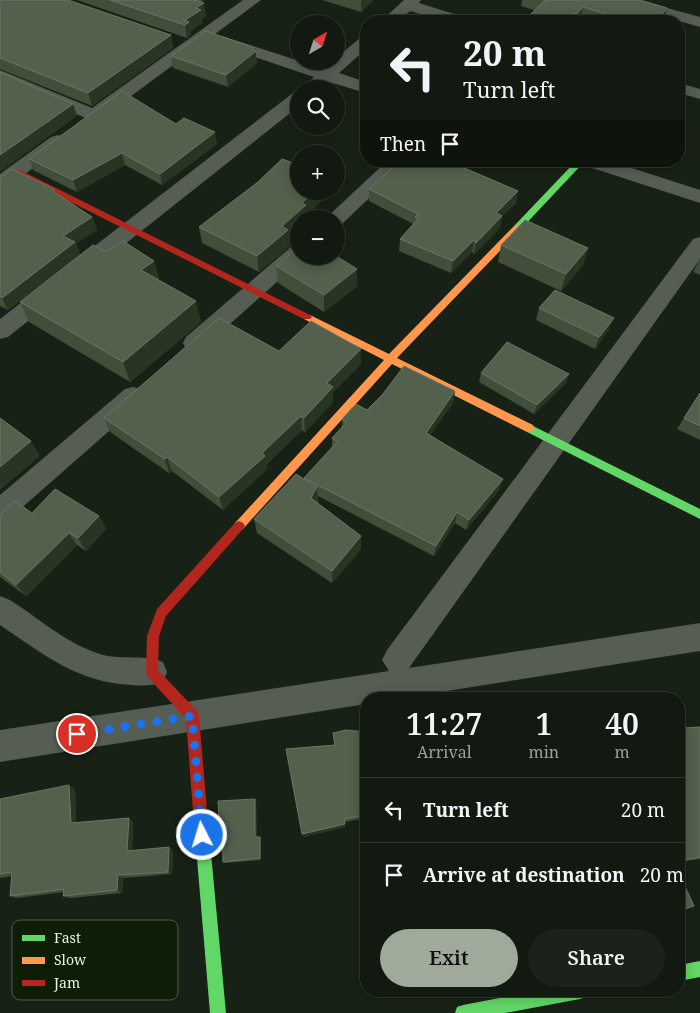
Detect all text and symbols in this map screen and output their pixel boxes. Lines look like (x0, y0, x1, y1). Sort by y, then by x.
north arrow (290, 15, 345, 70)
map controls (290, 15, 345, 265)
text: 20 m (463, 29, 546, 76)
icon: left (380, 35, 445, 100)
text: Turn left (463, 74, 555, 104)
button: search (290, 80, 345, 135)
icon: arrive (436, 130, 464, 158)
text: Then (380, 131, 426, 157)
button: + (290, 145, 345, 200)
button: − (290, 210, 345, 265)
text: 11:27 (406, 703, 483, 744)
text: 1 (535, 703, 552, 744)
text: 40 (605, 703, 639, 744)
pin (56, 713, 98, 755)
icon: arrive (63, 720, 91, 748)
text: Arrival (417, 741, 472, 763)
text: min (529, 741, 559, 763)
text: m (614, 741, 630, 763)
icon: left (380, 796, 408, 824)
text: Turn left (423, 797, 509, 823)
text: 20 m (621, 797, 665, 823)
position arrow (175, 808, 227, 860)
icon: arrive (380, 861, 408, 889)
text: Arrive at destination (423, 862, 625, 888)
text: 20 m (640, 862, 684, 888)
legend (12, 920, 178, 1000)
text: Fast (54, 928, 81, 947)
button: Exit (380, 929, 518, 987)
button: Share (528, 929, 665, 987)
text: Slow (54, 950, 87, 969)
text: Jam (53, 973, 80, 992)

